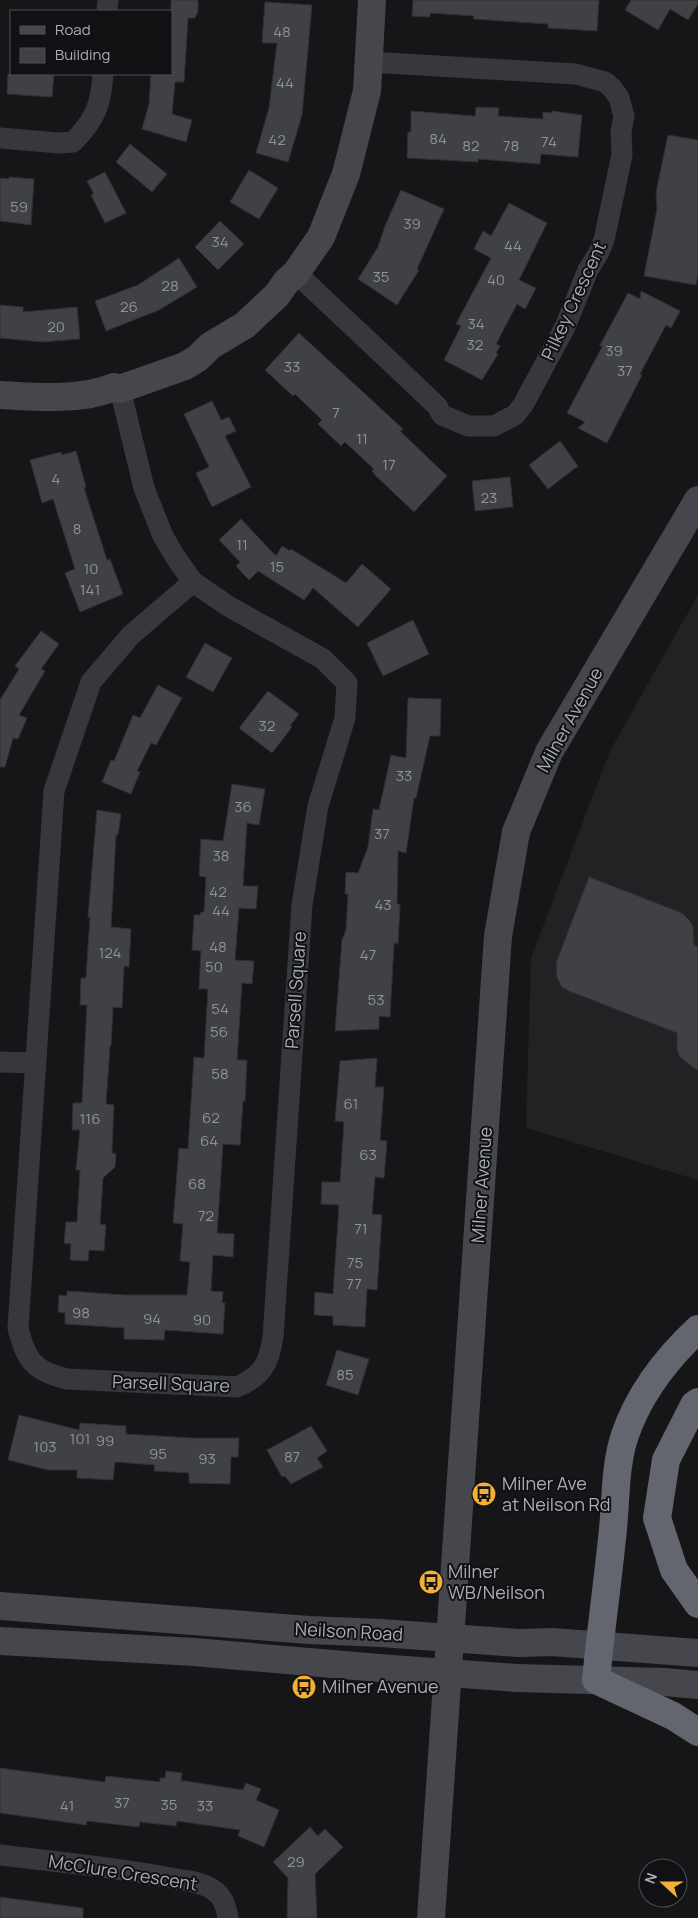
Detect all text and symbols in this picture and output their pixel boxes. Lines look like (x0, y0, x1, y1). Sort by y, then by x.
legend (10, 10, 172, 75)
text: Road (55, 19, 91, 40)
house number: 48 (273, 21, 291, 42)
text: Building (55, 44, 110, 65)
house number: 44 (276, 72, 294, 93)
house number: 84 (429, 128, 447, 149)
house number: 42 (268, 129, 286, 150)
house number: 74 (541, 131, 557, 152)
house number: 82 (462, 135, 480, 156)
house number: 78 (503, 135, 519, 156)
house number: 59 (10, 196, 28, 217)
house number: 39 (403, 213, 421, 234)
house number: 34 (211, 231, 229, 252)
house number: 44 (504, 235, 522, 256)
street label: Pilkey Crescent (535, 237, 611, 364)
house number: 35 (373, 266, 389, 287)
house number: 40 (487, 269, 505, 290)
house number: 28 (161, 275, 179, 296)
house number: 26 (120, 296, 138, 317)
house number: 34 (467, 313, 485, 334)
house number: 20 (47, 316, 65, 337)
house number: 32 (467, 334, 483, 355)
house number: 39 (605, 340, 623, 361)
house number: 33 (284, 356, 300, 377)
house number: 37 (617, 360, 633, 381)
house number: 7 (332, 402, 340, 423)
house number: 11 (356, 428, 368, 449)
house number: 17 (382, 454, 396, 475)
house number: 4 (52, 468, 61, 489)
house number: 23 (481, 487, 497, 508)
house number: 8 (73, 518, 81, 539)
house number: 11 (236, 534, 248, 555)
house number: 15 (270, 556, 284, 577)
house number: 10 (84, 558, 99, 579)
house number: 141 (80, 579, 100, 600)
street label: Milner Avenue (530, 663, 608, 776)
house number: 32 (259, 715, 275, 736)
house number: 33 (396, 765, 412, 786)
house number: 36 (234, 796, 252, 817)
house number: 37 (374, 823, 390, 844)
house number: 38 (212, 845, 230, 866)
house number: 42 (209, 881, 227, 902)
house number: 43 (374, 894, 392, 915)
house number: 44 (212, 900, 230, 921)
street label: Parsell Square (279, 930, 311, 1050)
house number: 48 (209, 936, 227, 957)
house number: 124 (99, 942, 122, 963)
house number: 47 (360, 944, 376, 965)
house number: 50 (205, 956, 223, 977)
house number: 53 (368, 989, 384, 1010)
house number: 54 (211, 998, 229, 1019)
house number: 56 (210, 1021, 228, 1042)
house number: 58 (211, 1063, 229, 1084)
house number: 61 (344, 1093, 358, 1114)
house number: 62 (202, 1107, 220, 1128)
house number: 116 (79, 1108, 101, 1129)
street label: Milner Avenue (465, 1126, 497, 1244)
house number: 64 (200, 1130, 218, 1151)
house number: 63 (359, 1144, 377, 1165)
house number: 68 (188, 1173, 206, 1194)
house number: 72 (198, 1205, 214, 1226)
house number: 71 (354, 1218, 368, 1239)
house number: 75 (347, 1252, 363, 1273)
house number: 77 (346, 1273, 362, 1294)
house number: 98 (72, 1302, 90, 1323)
house number: 94 (143, 1308, 161, 1329)
house number: 90 (193, 1309, 211, 1330)
house number: 85 (336, 1364, 354, 1385)
street label: Parsell Square (112, 1369, 230, 1397)
house number: 101 (70, 1428, 90, 1449)
house number: 99 (96, 1430, 114, 1451)
house number: 103 (33, 1436, 57, 1457)
house number: 95 (149, 1443, 167, 1464)
house number: 87 (284, 1446, 300, 1467)
house number: 93 (198, 1448, 216, 1469)
place label: Milner Ave at Neilson Rd (502, 1471, 610, 1516)
bus stop icon: Milner Ave at Neilson Rd (471, 1481, 497, 1507)
place label: Milner WB/Neilson (448, 1559, 545, 1604)
bus stop icon: Milner WB/Neilson (418, 1569, 444, 1595)
street label: Neilson Road (294, 1616, 404, 1646)
bus stop icon: Milner Avenue (291, 1674, 317, 1700)
place label: Milner Avenue (322, 1674, 438, 1698)
house number: 37 (114, 1792, 130, 1813)
house number: 35 (161, 1794, 177, 1815)
house number: 41 (60, 1795, 74, 1816)
house number: 33 (197, 1795, 213, 1816)
street label: McClure Crescent (47, 1848, 199, 1896)
house number: 29 (287, 1851, 305, 1872)
north arrow (638, 1858, 688, 1908)
text: N (640, 1870, 661, 1886)

